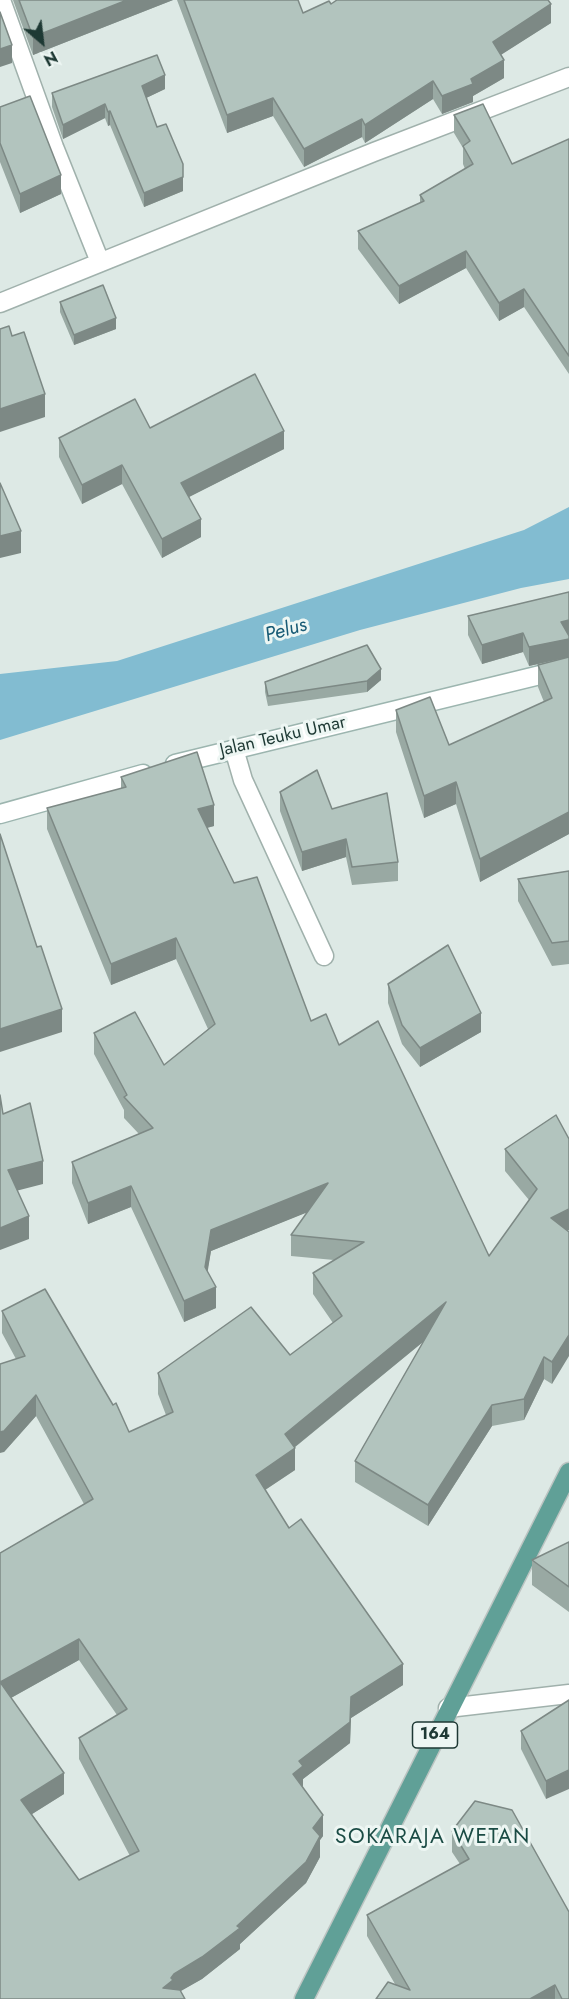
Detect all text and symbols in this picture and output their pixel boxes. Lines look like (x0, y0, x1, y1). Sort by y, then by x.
north arrow (12, 12, 72, 72)
text: N (40, 45, 62, 71)
water label: Pelus (262, 614, 310, 648)
street label: Jalan Teuku Umar (218, 712, 348, 762)
road number: 164 (412, 1722, 458, 1748)
district label: SOKARAJA WETAN (335, 1825, 531, 1851)

